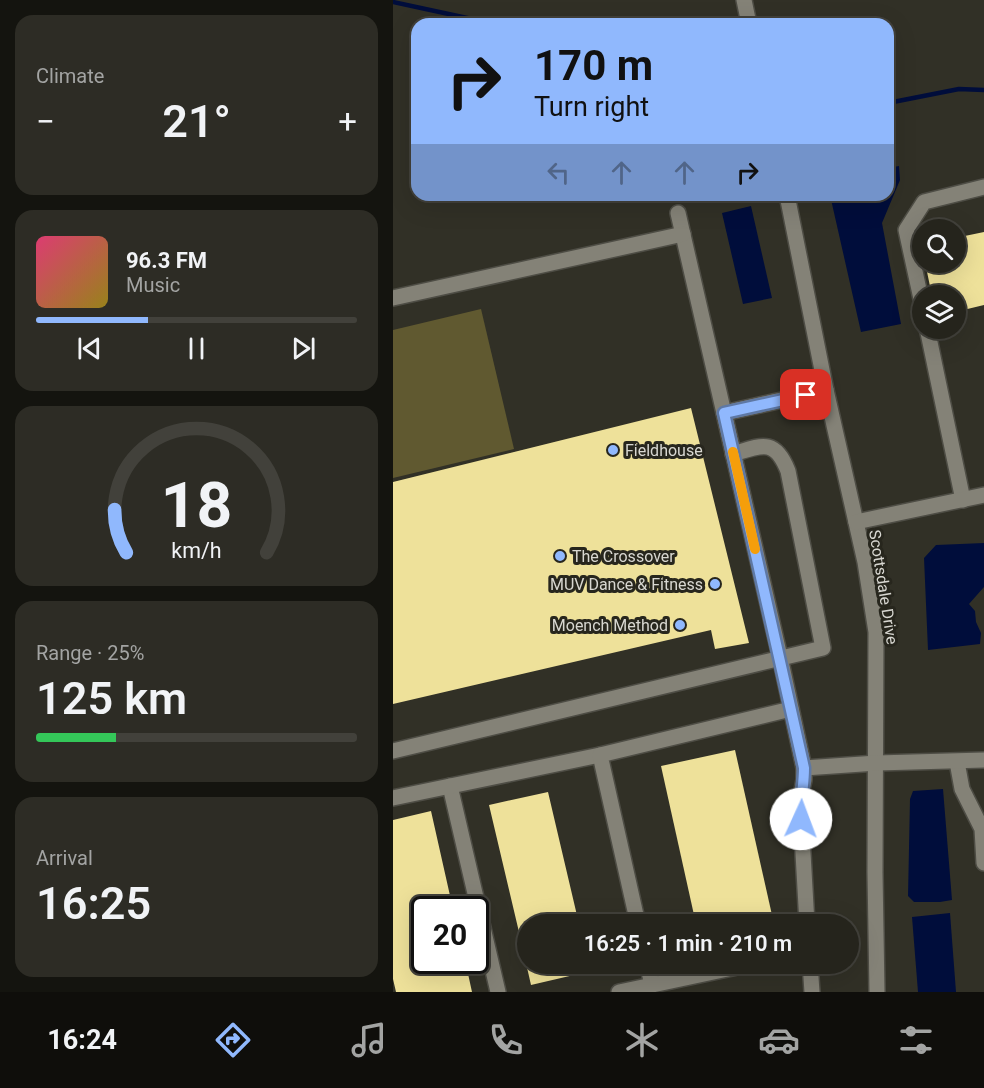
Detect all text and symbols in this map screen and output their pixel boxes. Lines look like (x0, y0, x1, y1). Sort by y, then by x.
text: 170 m (534, 41, 653, 90)
icon: right (435, 42, 513, 120)
text: Climate (36, 64, 104, 88)
text: Turn right (534, 91, 649, 123)
text: 21° (162, 95, 231, 148)
text: − (36, 102, 55, 141)
text: + (338, 102, 357, 141)
icon: left (542, 156, 575, 189)
icon: ahead (605, 156, 638, 189)
icon: ahead (668, 156, 701, 189)
icon: right (731, 156, 764, 189)
map controls (912, 219, 966, 339)
button: search (912, 219, 966, 273)
text: 96.3 FM (126, 248, 207, 273)
text: Music (126, 273, 180, 297)
button: layers (912, 285, 966, 339)
icon: previous (73, 332, 106, 365)
icon: pause (180, 332, 213, 365)
icon: next (287, 332, 320, 365)
pin (780, 369, 831, 420)
icon: arrive (789, 378, 822, 411)
place label: Fieldhouse (625, 441, 703, 460)
marker: Fieldhouse (606, 443, 620, 457)
text: 18 (161, 469, 232, 542)
street label: Scottsdale Drive (865, 528, 902, 646)
text: km/h (171, 538, 222, 563)
place label: The Crossover (572, 547, 675, 566)
marker: The Crossover (553, 549, 567, 563)
place label: MUV Dance & Fitness (550, 575, 703, 594)
marker: MUV Dance & Fitness (708, 577, 722, 591)
place label: Moench Method (552, 616, 668, 635)
marker: Moench Method (673, 618, 687, 632)
text: Range · 25% (36, 641, 144, 665)
text: 125 km (36, 672, 187, 725)
position arrow (769, 787, 833, 851)
text: Arrival (36, 846, 93, 870)
text: 16:25 (36, 877, 151, 930)
speed limit sign: 20 (411, 896, 489, 974)
text: 16:25 · 1 min · 210 m (584, 931, 792, 956)
icon: directions (212, 1019, 254, 1061)
icon: music (348, 1019, 390, 1061)
icon: phone (485, 1019, 527, 1061)
icon: climate (621, 1019, 663, 1061)
icon: car (758, 1019, 800, 1061)
icon: filters (895, 1019, 937, 1061)
text: 16:24 (47, 1024, 117, 1056)

